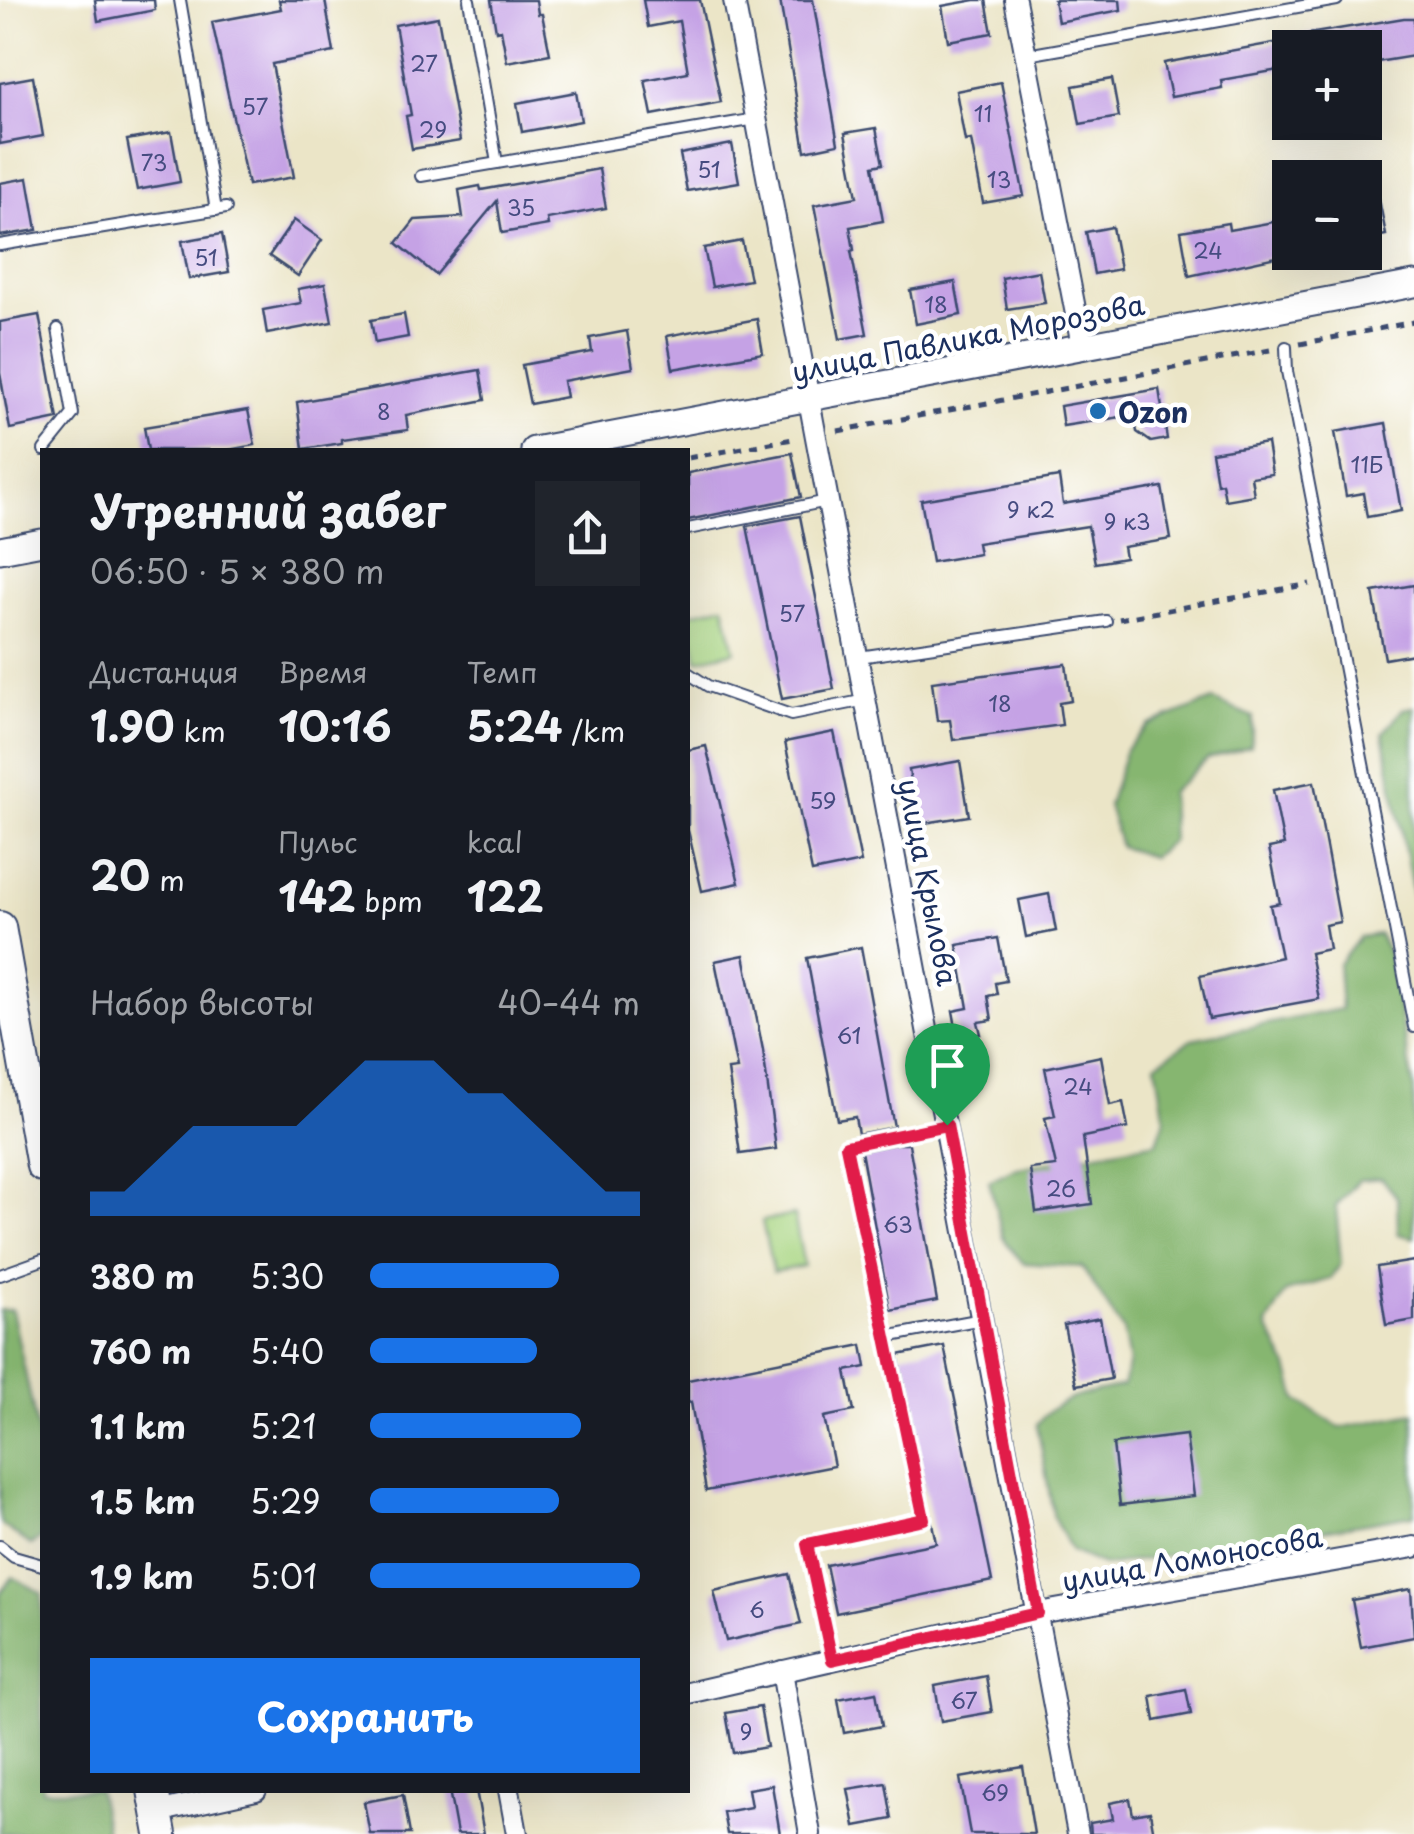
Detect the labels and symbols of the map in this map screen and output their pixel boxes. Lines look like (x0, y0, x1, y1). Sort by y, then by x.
house number: 27 (410, 46, 438, 79)
house number: 57 (242, 89, 268, 122)
house number: 11 (974, 96, 992, 129)
house number: 29 (419, 112, 447, 145)
house number: 73 (141, 145, 167, 178)
house number: 51 (697, 152, 721, 185)
house number: 13 (987, 162, 1011, 195)
house number: 35 (507, 190, 535, 223)
house number: 24 (1193, 233, 1223, 266)
house number: 51 (194, 240, 218, 273)
street label: улица Павлика Морозова (788, 282, 1149, 392)
house number: 18 (924, 287, 948, 320)
place label: Ozon (1118, 390, 1188, 433)
house number: 8 (377, 394, 391, 427)
marker: Ozon (1087, 400, 1109, 422)
house number: 11Б (1351, 447, 1383, 480)
house number: 9 к2 (1007, 492, 1055, 525)
house number: 9 к3 (1103, 504, 1151, 537)
house number: 57 (779, 596, 805, 629)
house number: 18 (988, 686, 1012, 719)
street label: улица Крылова (888, 775, 970, 990)
house number: 59 (809, 783, 837, 816)
house number: 61 (837, 1018, 861, 1051)
pin (905, 1023, 990, 1126)
house number: 24 (1063, 1069, 1093, 1102)
house number: 26 (1046, 1171, 1076, 1204)
house number: 63 (883, 1207, 913, 1240)
street label: улица Ломоносова (1058, 1514, 1326, 1602)
house number: 6 (749, 1592, 765, 1625)
house number: 67 (951, 1683, 977, 1716)
house number: 9 (740, 1714, 752, 1747)
house number: 69 (981, 1775, 1009, 1808)

